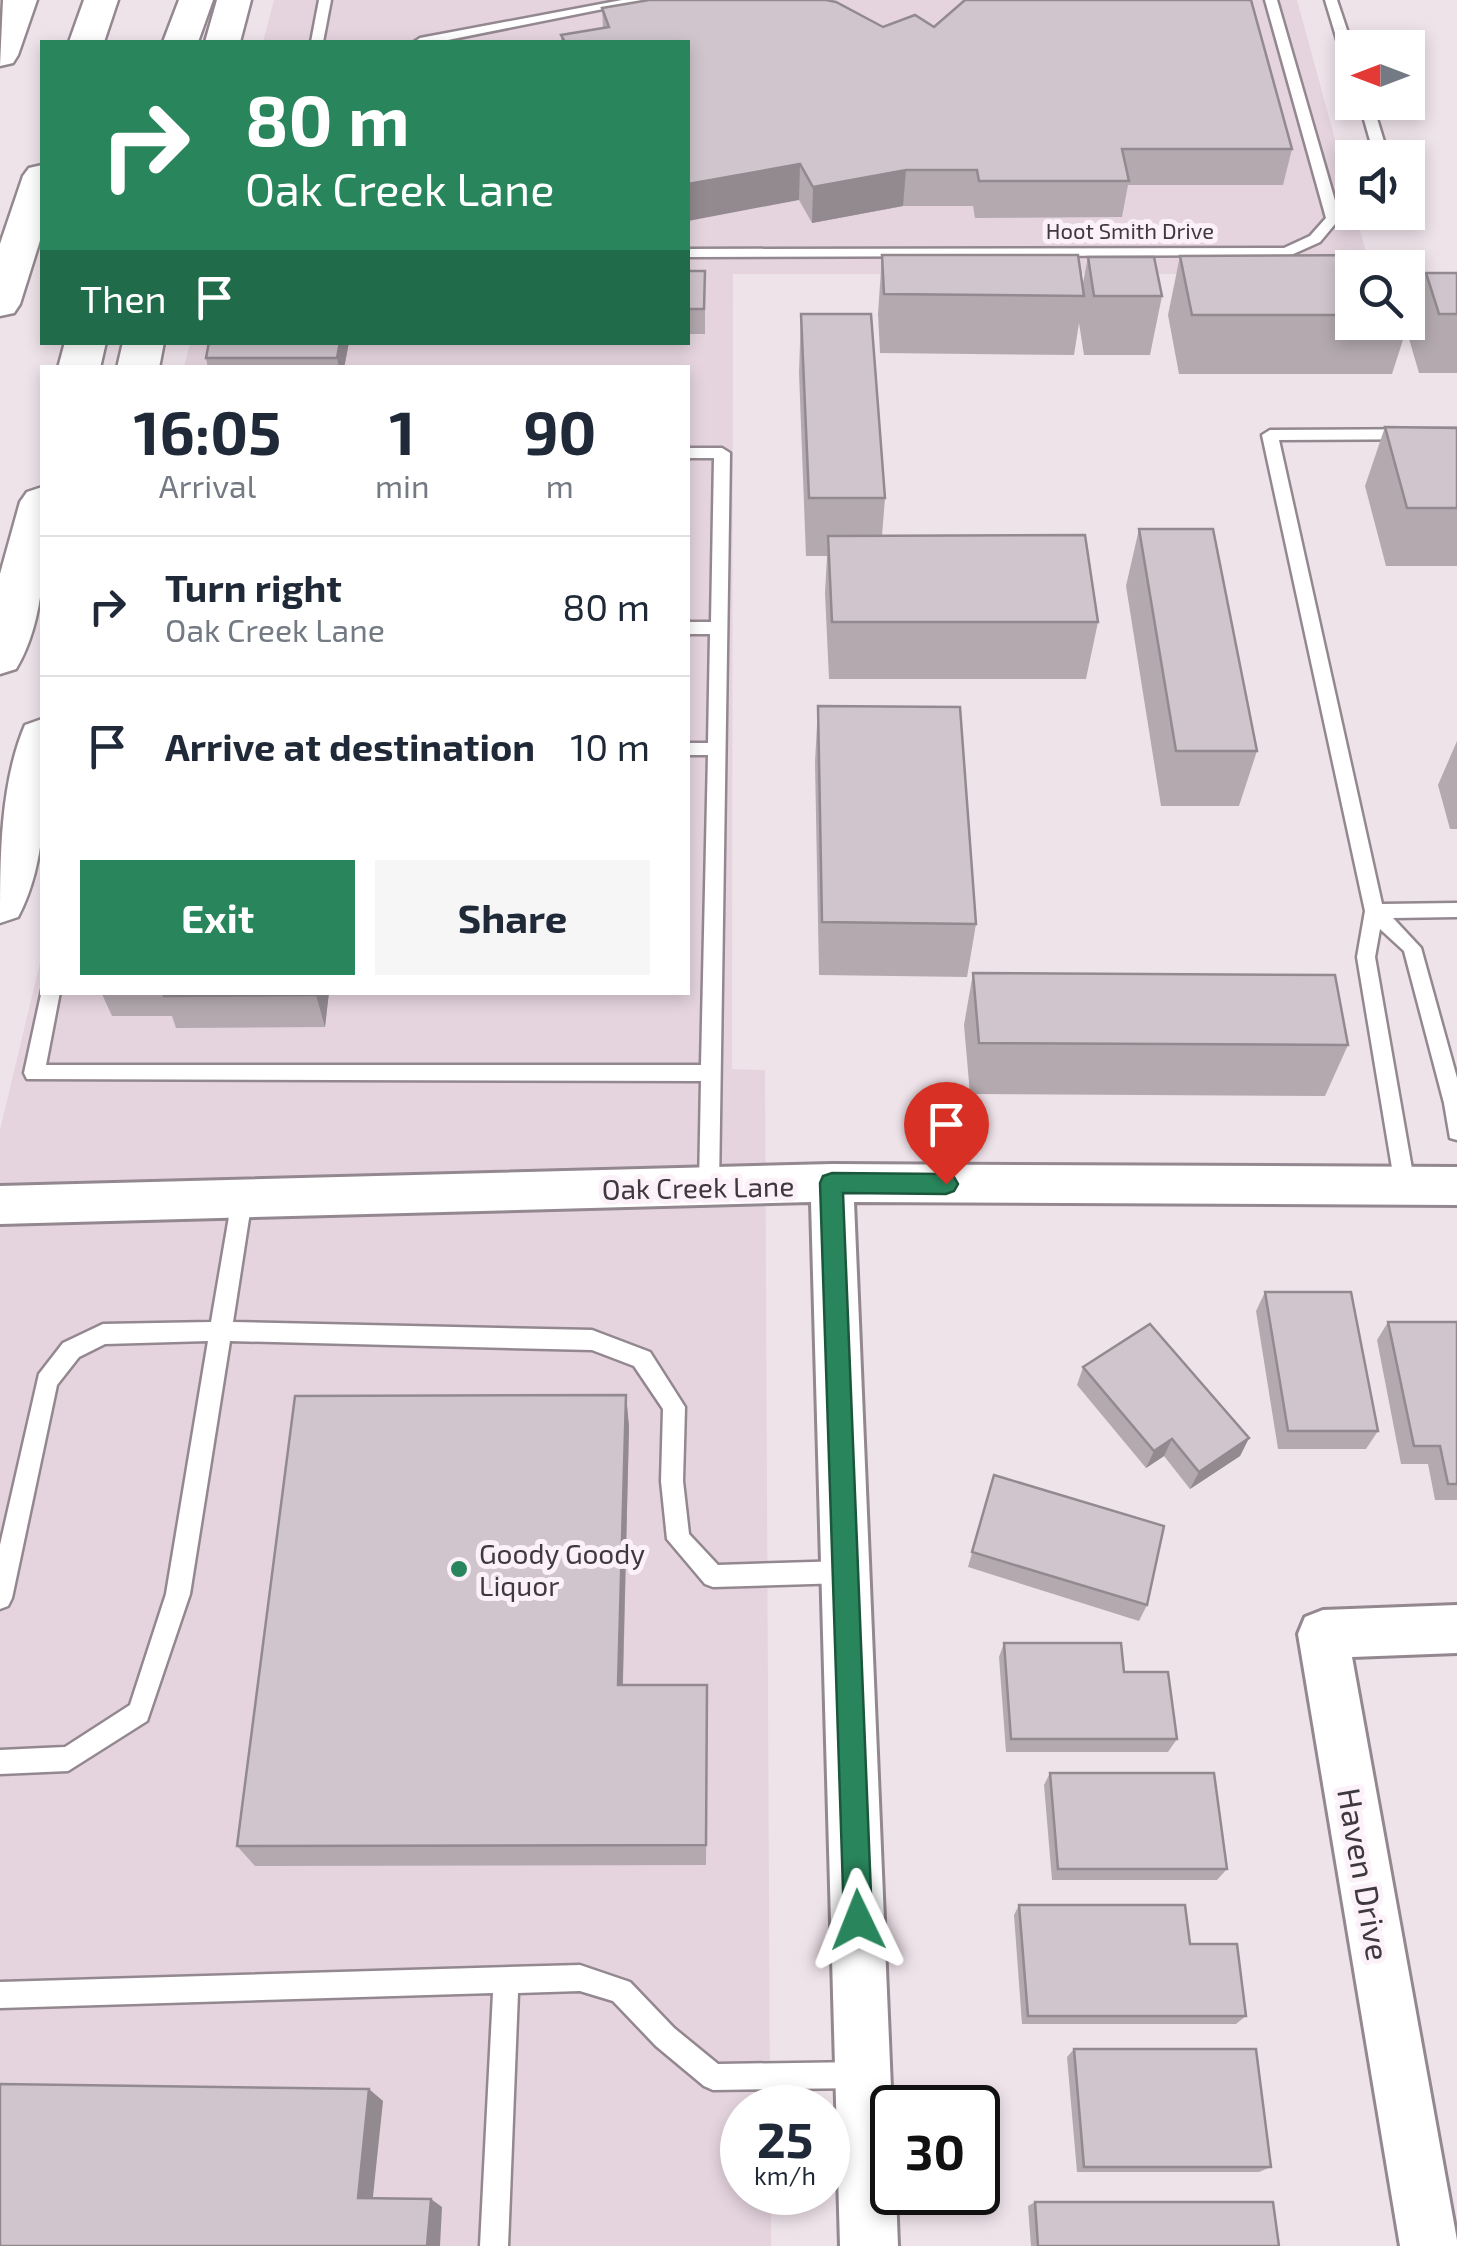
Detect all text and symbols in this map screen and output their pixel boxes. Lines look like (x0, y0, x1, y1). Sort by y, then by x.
north arrow (1335, 30, 1425, 120)
map controls (1335, 30, 1425, 340)
text: 80 m (245, 76, 410, 160)
icon: right (80, 80, 210, 210)
button: sound (1335, 140, 1425, 230)
text: Oak Creek Lane (245, 161, 554, 215)
street label: Hoot Smith Drive (1046, 217, 1214, 243)
button: search (1335, 250, 1425, 340)
icon: arrive (187, 270, 242, 325)
text: Then (80, 275, 167, 321)
text: 16:05 (134, 395, 281, 467)
text: 1 (389, 395, 415, 467)
text: 90 (523, 395, 596, 467)
text: Arrival (159, 466, 256, 504)
text: min (375, 466, 430, 504)
text: m (546, 466, 574, 504)
text: Turn right (165, 564, 342, 610)
icon: right (80, 579, 135, 634)
text: 80 m (562, 583, 650, 629)
text: Oak Creek Lane (165, 610, 385, 648)
icon: arrive (80, 719, 135, 774)
text: Arrive at destination (165, 723, 535, 769)
text: 10 m (570, 723, 650, 769)
button: Exit (80, 860, 355, 975)
button: Share (375, 860, 650, 975)
pin (904, 1082, 989, 1185)
icon: arrive (919, 1097, 974, 1152)
street label: Oak Creek Lane (601, 1168, 795, 1206)
place label: Goody Goody Liquor (479, 1536, 645, 1602)
marker: Goody Goody Liquor (448, 1558, 470, 1580)
street label: Haven Drive (1331, 1785, 1399, 1963)
position arrow (806, 1868, 910, 1972)
speed limit sign: 30 (870, 2085, 1000, 2215)
text: 25 (757, 2108, 813, 2168)
text: km/h (754, 2160, 816, 2190)

